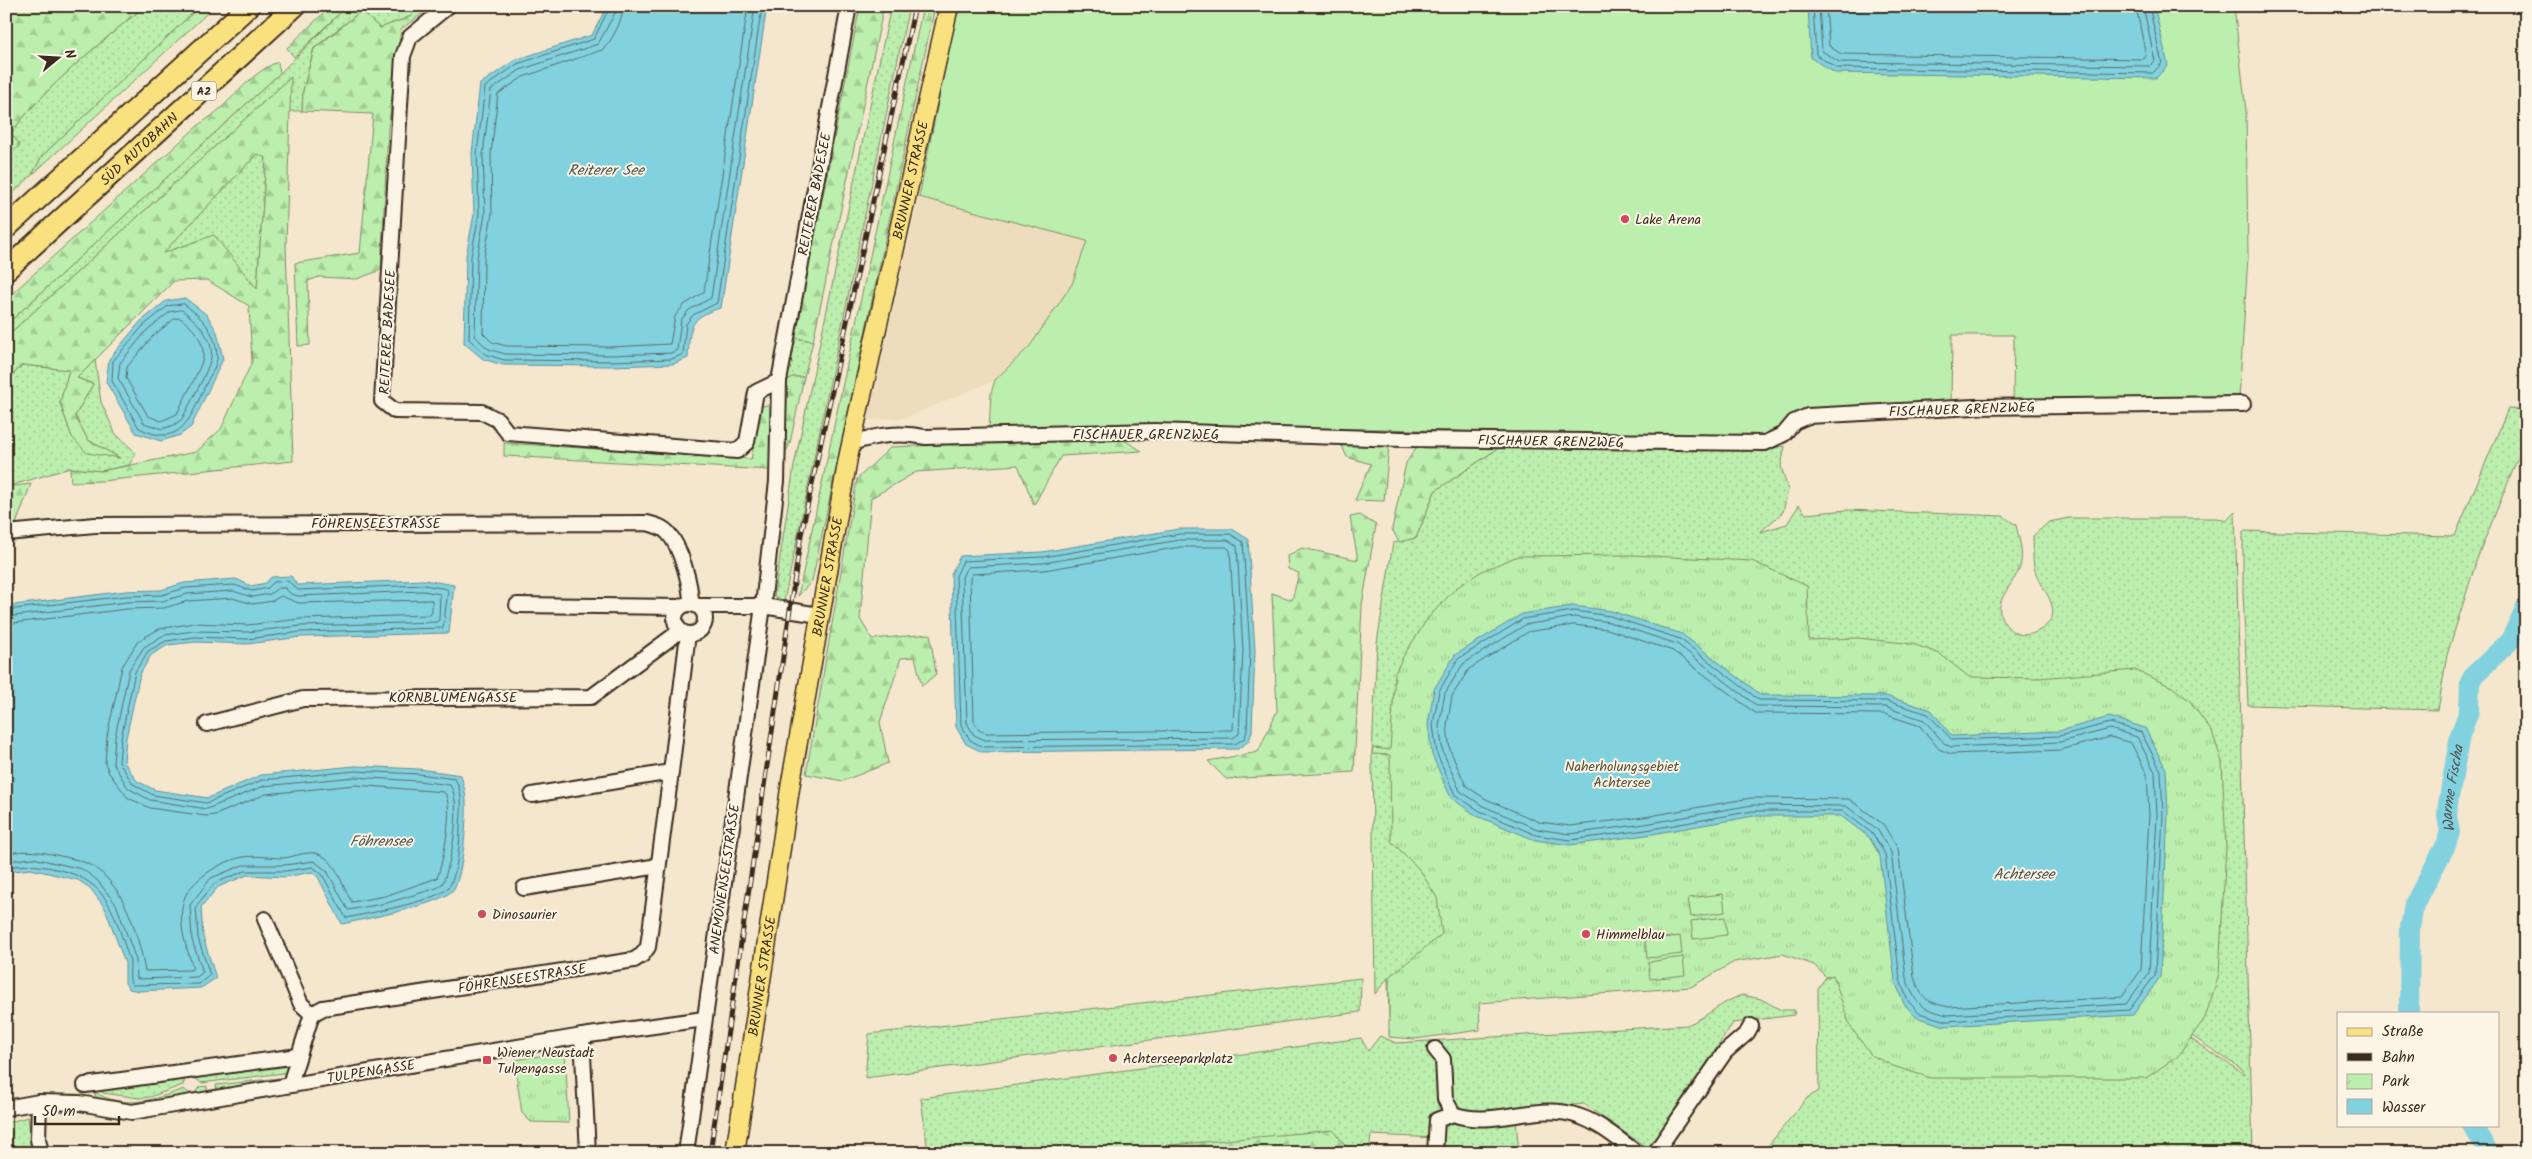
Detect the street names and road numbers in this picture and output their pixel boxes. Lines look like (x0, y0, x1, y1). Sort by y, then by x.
road number: A2 (192, 82, 216, 100)
street label: SÜD AUTOBAHN (95, 107, 184, 191)
street label: BRUNNER STRASSE (887, 118, 935, 242)
street label: REITERER BADESEE (792, 130, 838, 258)
street label: REITERER BADESEE (374, 268, 402, 395)
street label: FISCHAUER GRENZWEG (1888, 396, 2036, 424)
street label: FISCHAUER GRENZWEG (1073, 424, 1219, 446)
street label: FISCHAUER GRENZWEG (1478, 430, 1624, 454)
street label: FÖHRENSEESTRASSE (311, 513, 442, 535)
street label: BRUNNER STRASSE (807, 514, 850, 638)
street label: KORNBLUMENGASSE (389, 687, 518, 709)
street label: ANEMONENSEESTRASSE (704, 802, 747, 956)
street label: BRUNNER STRASSE (743, 914, 783, 1038)
street label: FÖHRENSEESTRASSE (456, 958, 589, 1000)
street label: TULPENGASSE (326, 1054, 418, 1090)

